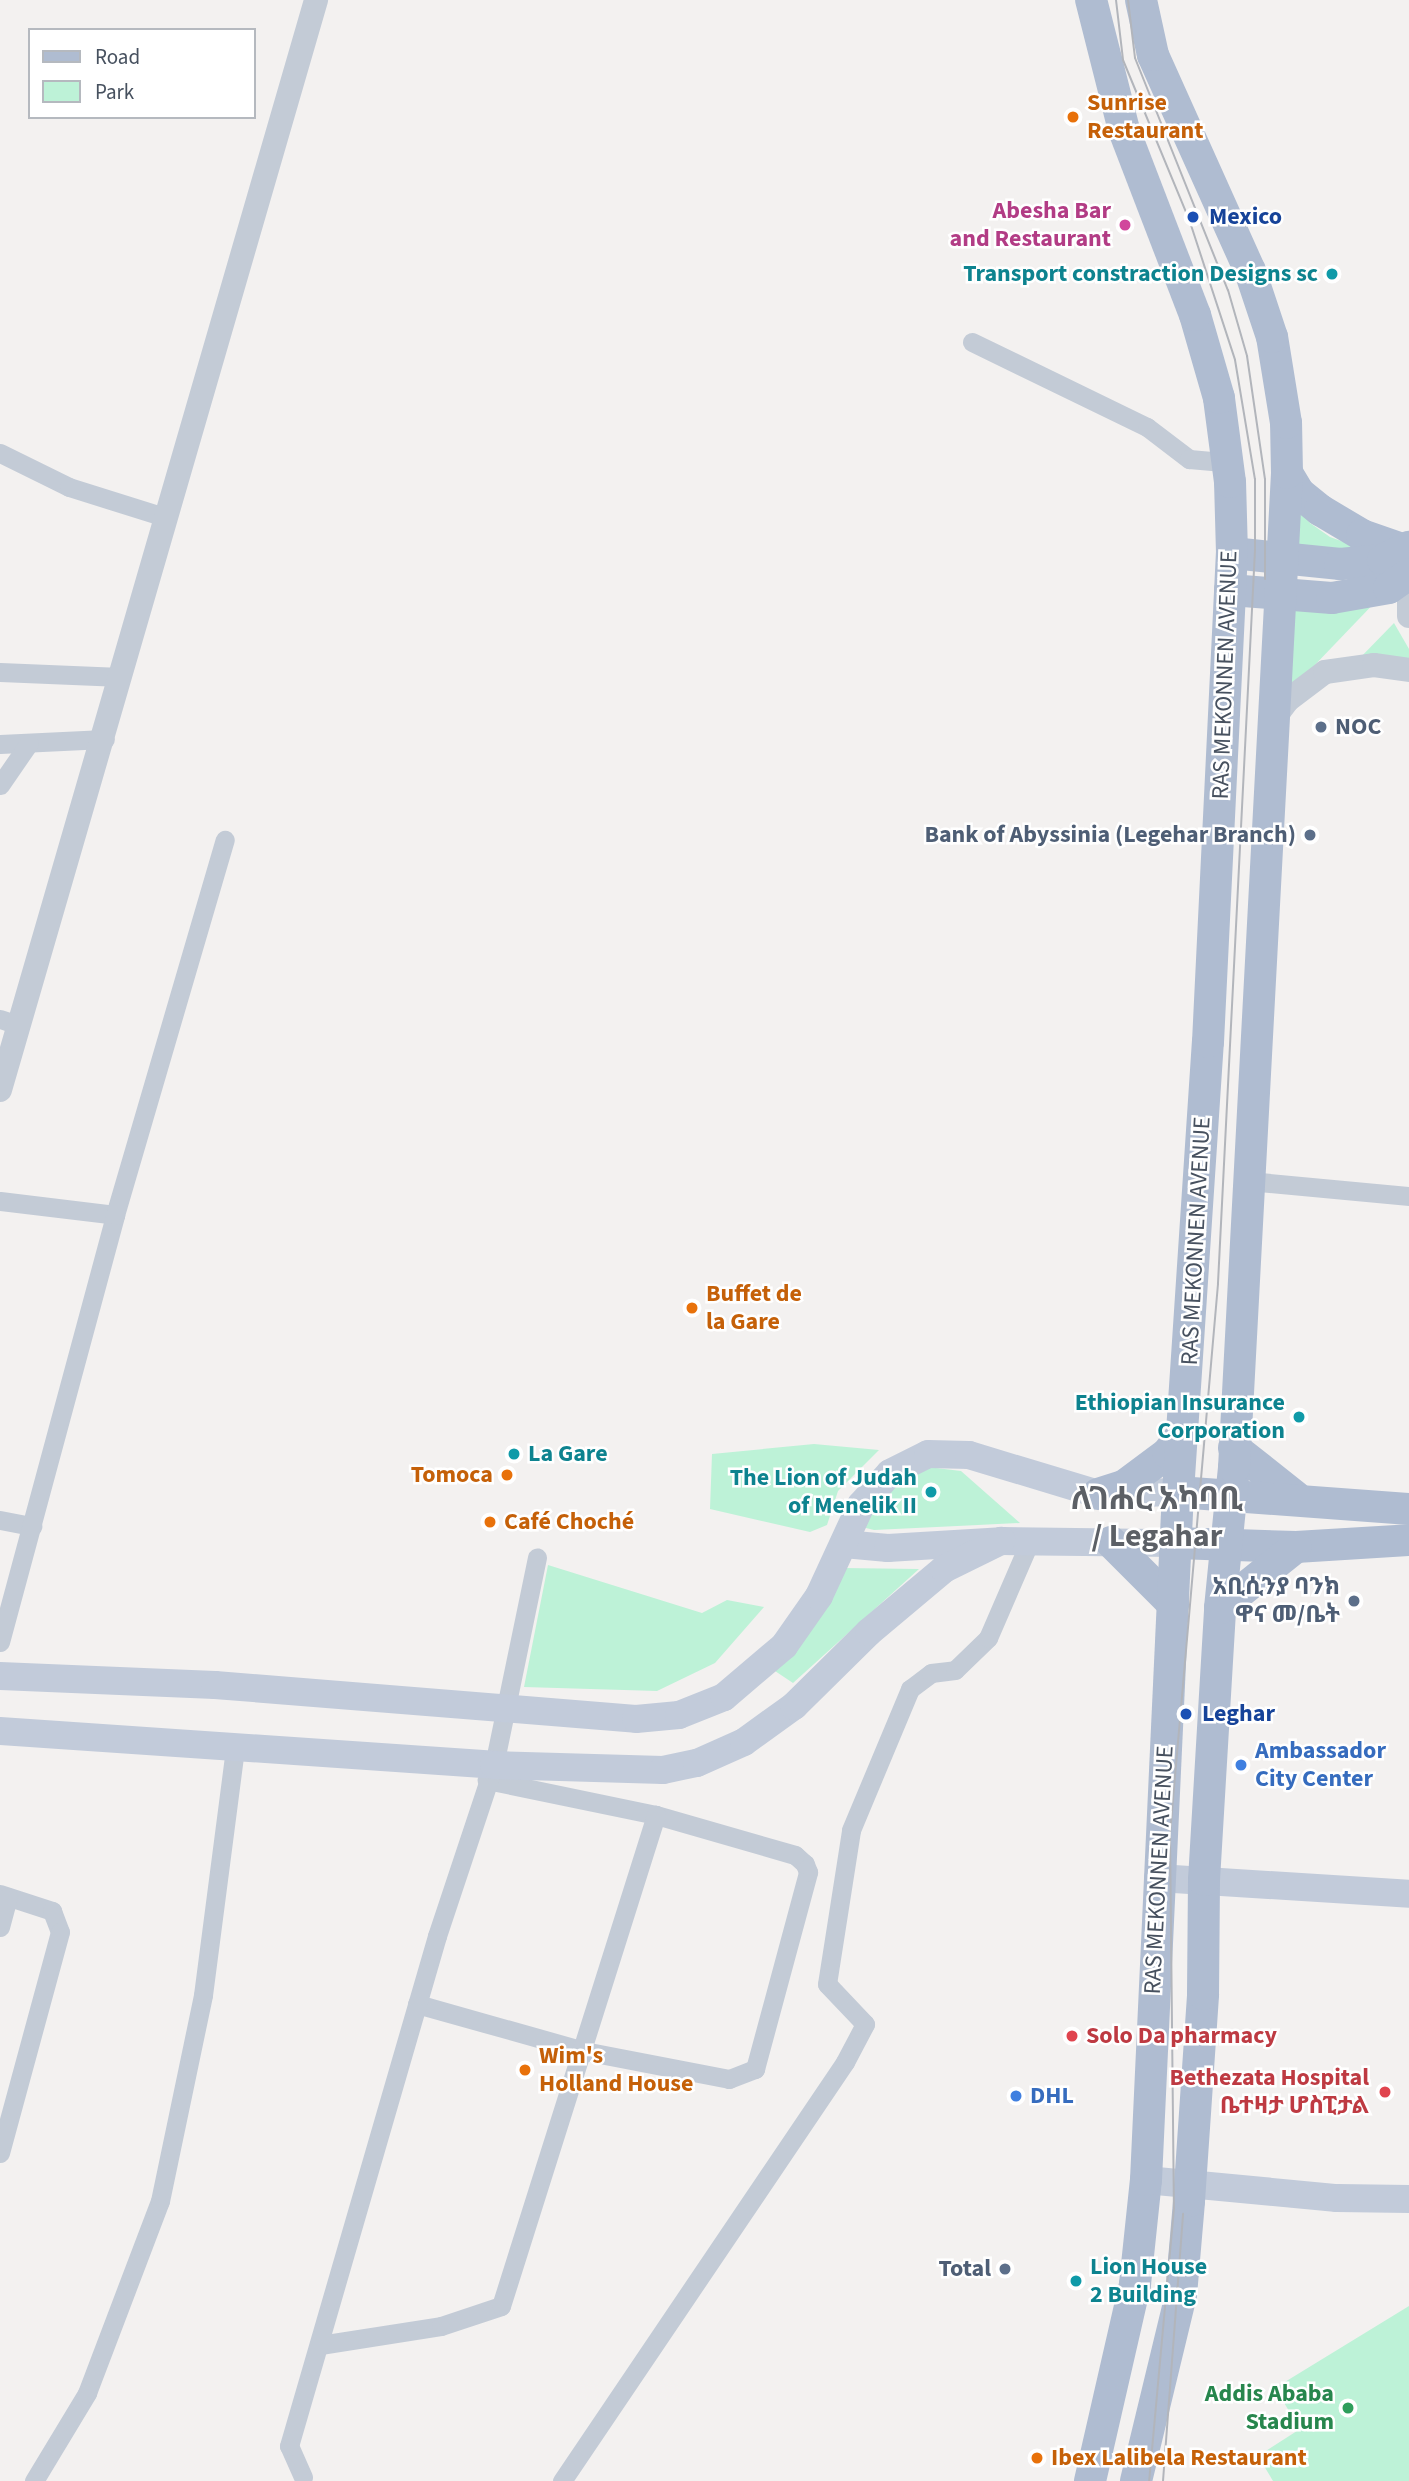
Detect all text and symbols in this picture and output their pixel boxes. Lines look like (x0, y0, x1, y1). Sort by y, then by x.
legend (28, 28, 256, 119)
text: Road (95, 42, 140, 72)
text: Park (95, 77, 134, 107)
place label: Sunrise Restaurant (1087, 89, 1203, 145)
marker: Sunrise Restaurant (1065, 109, 1081, 125)
place label: Abesha Bar and Restaurant (950, 197, 1111, 253)
place label: Mexico (1209, 203, 1282, 231)
marker: Mexico (1183, 207, 1203, 227)
marker: Abesha Bar and Restaurant (1117, 217, 1133, 233)
place label: Transport constraction Designs sc (963, 260, 1318, 288)
marker: Transport constraction Designs sc (1324, 266, 1340, 282)
street label: RAS MEKONNEN AVENUE (1206, 550, 1244, 800)
place label: NOC (1335, 713, 1381, 741)
marker: NOC (1313, 719, 1329, 735)
place label: Bank of Abyssinia (Legehar Branch) (924, 821, 1296, 849)
marker: Bank of Abyssinia (Legehar Branch) (1302, 827, 1318, 843)
street label: RAS MEKONNEN AVENUE (1175, 1116, 1217, 1366)
place label: Buffet de la Gare (706, 1280, 802, 1336)
marker: Buffet de la Gare (684, 1300, 700, 1316)
place label: Ethiopian Insurance Corporation (1075, 1389, 1285, 1445)
marker: Ethiopian Insurance Corporation (1291, 1409, 1307, 1425)
place label: La Gare (528, 1440, 608, 1468)
marker: La Gare (506, 1446, 522, 1462)
place label: Tomoca (411, 1461, 493, 1489)
place label: The Lion of Judah of Menelik II (730, 1464, 917, 1520)
marker: Tomoca (499, 1467, 515, 1483)
district label: ለገሐር አካባቢ / Legahar (1071, 1481, 1243, 1556)
marker: The Lion of Judah of Menelik II (923, 1484, 939, 1500)
place label: Café Choché (504, 1508, 634, 1536)
marker: Café Choché (482, 1514, 498, 1530)
place label: አቢሲንያ ባንክ ዋና መ/ቤት (1213, 1573, 1340, 1629)
marker: አቢሲንያ ባንክ ዋና መ/ቤት (1346, 1593, 1362, 1609)
place label: Leghar (1202, 1700, 1275, 1728)
marker: Leghar (1176, 1704, 1196, 1724)
place label: Ambassador City Center (1255, 1737, 1386, 1793)
street label: RAS MEKONNEN AVENUE (1138, 1745, 1180, 1995)
marker: Ambassador City Center (1233, 1757, 1249, 1773)
place label: Solo Da pharmacy (1086, 2022, 1277, 2050)
marker: Solo Da pharmacy (1064, 2028, 1080, 2044)
place label: Wim's Holland House (539, 2042, 693, 2098)
marker: Wim's Holland House (517, 2062, 533, 2078)
place label: Bethezata Hospital ቤተዛታ ሆስፒታል (1169, 2064, 1369, 2120)
place label: DHL (1030, 2082, 1074, 2110)
marker: Bethezata Hospital ቤተዛታ ሆስፒታል (1375, 2082, 1395, 2102)
marker: DHL (1008, 2088, 1024, 2104)
place label: Lion House 2 Building (1090, 2253, 1207, 2309)
place label: Total (939, 2255, 991, 2283)
marker: Total (997, 2261, 1013, 2277)
marker: Lion House 2 Building (1068, 2273, 1084, 2289)
place label: Addis Ababa Stadium (1205, 2380, 1334, 2436)
marker: Addis Ababa Stadium (1340, 2400, 1356, 2416)
place label: Ibex Lalibela Restaurant (1051, 2444, 1307, 2472)
marker: Ibex Lalibela Restaurant (1029, 2450, 1045, 2466)

